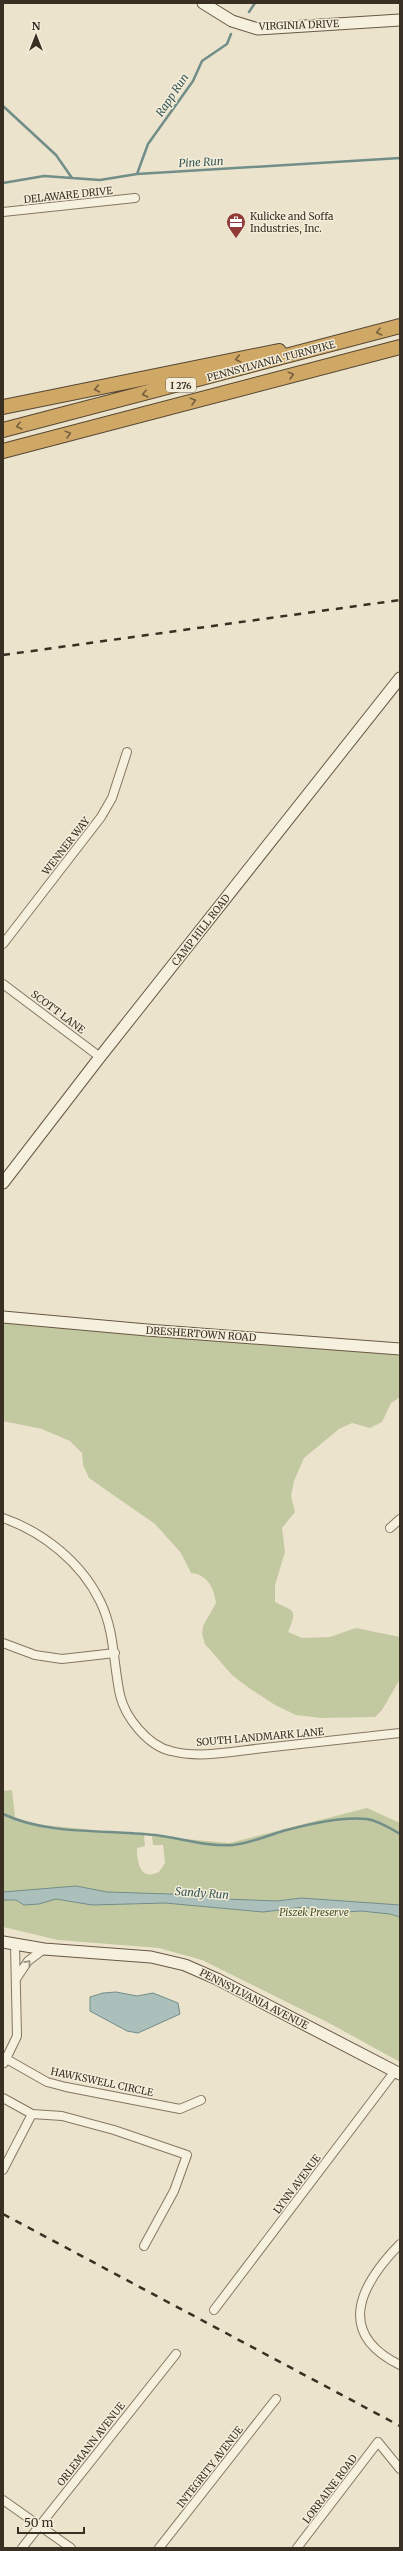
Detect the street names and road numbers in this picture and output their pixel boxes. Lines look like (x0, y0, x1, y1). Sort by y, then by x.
street label: VIRGINIA DRIVE (258, 17, 340, 33)
street label: DELAWARE DRIVE (23, 184, 114, 206)
street label: PENNSYLVANIA TURNPIKE (205, 337, 337, 384)
road number: I 276 (166, 378, 196, 392)
street label: WENNER WAY (39, 814, 93, 878)
street label: CAMP HILL ROAD (169, 891, 233, 968)
street label: SCOTT LANE (28, 988, 88, 1037)
street label: DRESHERTOWN ROAD (145, 1324, 257, 1344)
street label: SOUTH LANDMARK LANE (196, 1725, 325, 1749)
street label: PENNSYLVANIA AVENUE (197, 1966, 311, 2032)
street label: HAWKSWELL CIRCLE (49, 2065, 155, 2099)
street label: LYNN AVENUE (270, 2151, 324, 2216)
street label: ORLEMANN AVENUE (54, 2399, 128, 2489)
street label: INTEGRITY AVENUE (174, 2423, 246, 2510)
street label: LORRAINE ROAD (300, 2452, 360, 2526)

